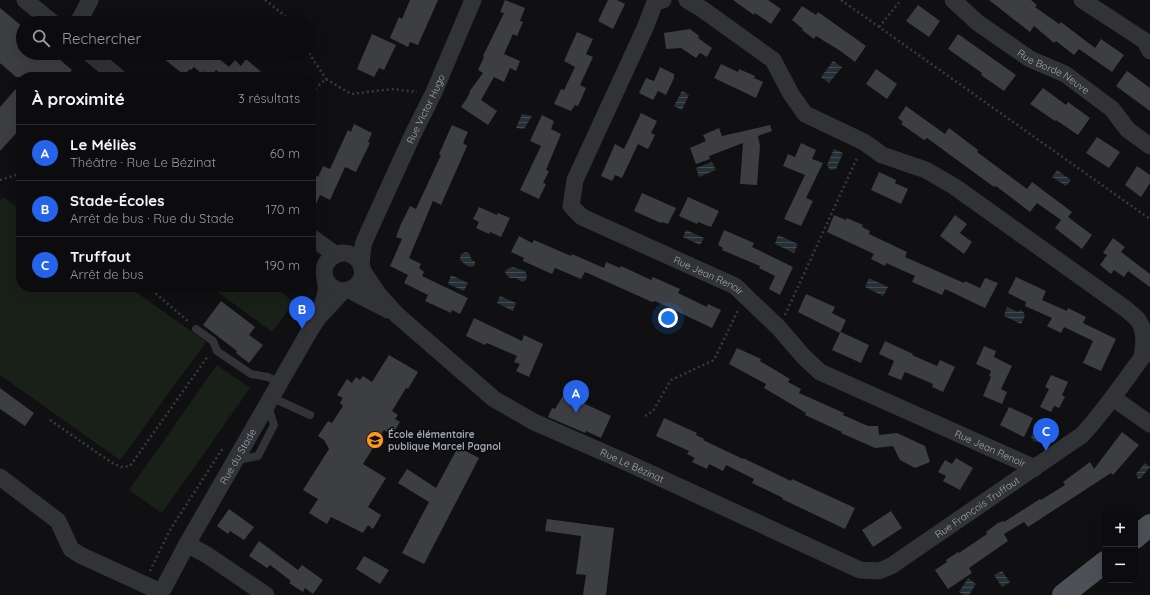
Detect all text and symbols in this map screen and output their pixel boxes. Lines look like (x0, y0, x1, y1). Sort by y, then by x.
search box (16, 16, 316, 60)
icon: search (30, 27, 52, 49)
text: Rechercher (62, 29, 141, 48)
street label: Rue Borde Neuve (1015, 46, 1093, 97)
street label: Rue Victor Hugo (403, 72, 447, 145)
text: À proximité (32, 88, 125, 109)
text: 3 résultats (238, 90, 300, 106)
text: Le Méliès (70, 135, 136, 154)
text: A (41, 145, 49, 161)
text: 60 m (270, 145, 300, 161)
text: Théâtre · Rue Le Bézinat (70, 154, 216, 170)
text: Stade-Écoles (70, 191, 164, 210)
text: B (41, 201, 49, 217)
text: 170 m (265, 201, 300, 217)
text: Arrêt de bus · Rue du Stade (70, 210, 234, 226)
text: Truffaut (70, 247, 131, 266)
street label: Rue Jean Renoir (672, 253, 747, 298)
text: C (41, 257, 49, 273)
text: 190 m (265, 257, 300, 273)
text: Arrêt de bus (70, 266, 144, 282)
pin: B (289, 296, 315, 329)
your location (658, 308, 678, 328)
pin: A (563, 380, 589, 413)
pin: C (1033, 418, 1059, 451)
street label: Rue du Stade (216, 426, 259, 486)
street label: Rue Jean Renoir (953, 427, 1028, 470)
place label: École élémentaire publique Marcel Pagnol (388, 428, 501, 453)
school or university icon: École élémentaire publique Marcel Pagnol (365, 430, 385, 450)
street label: Rue Le Bézinat (598, 445, 667, 486)
street label: Rue François Truffaut (932, 473, 1022, 541)
map controls (1102, 511, 1138, 583)
button: + (1102, 511, 1138, 547)
button: − (1102, 547, 1138, 583)

